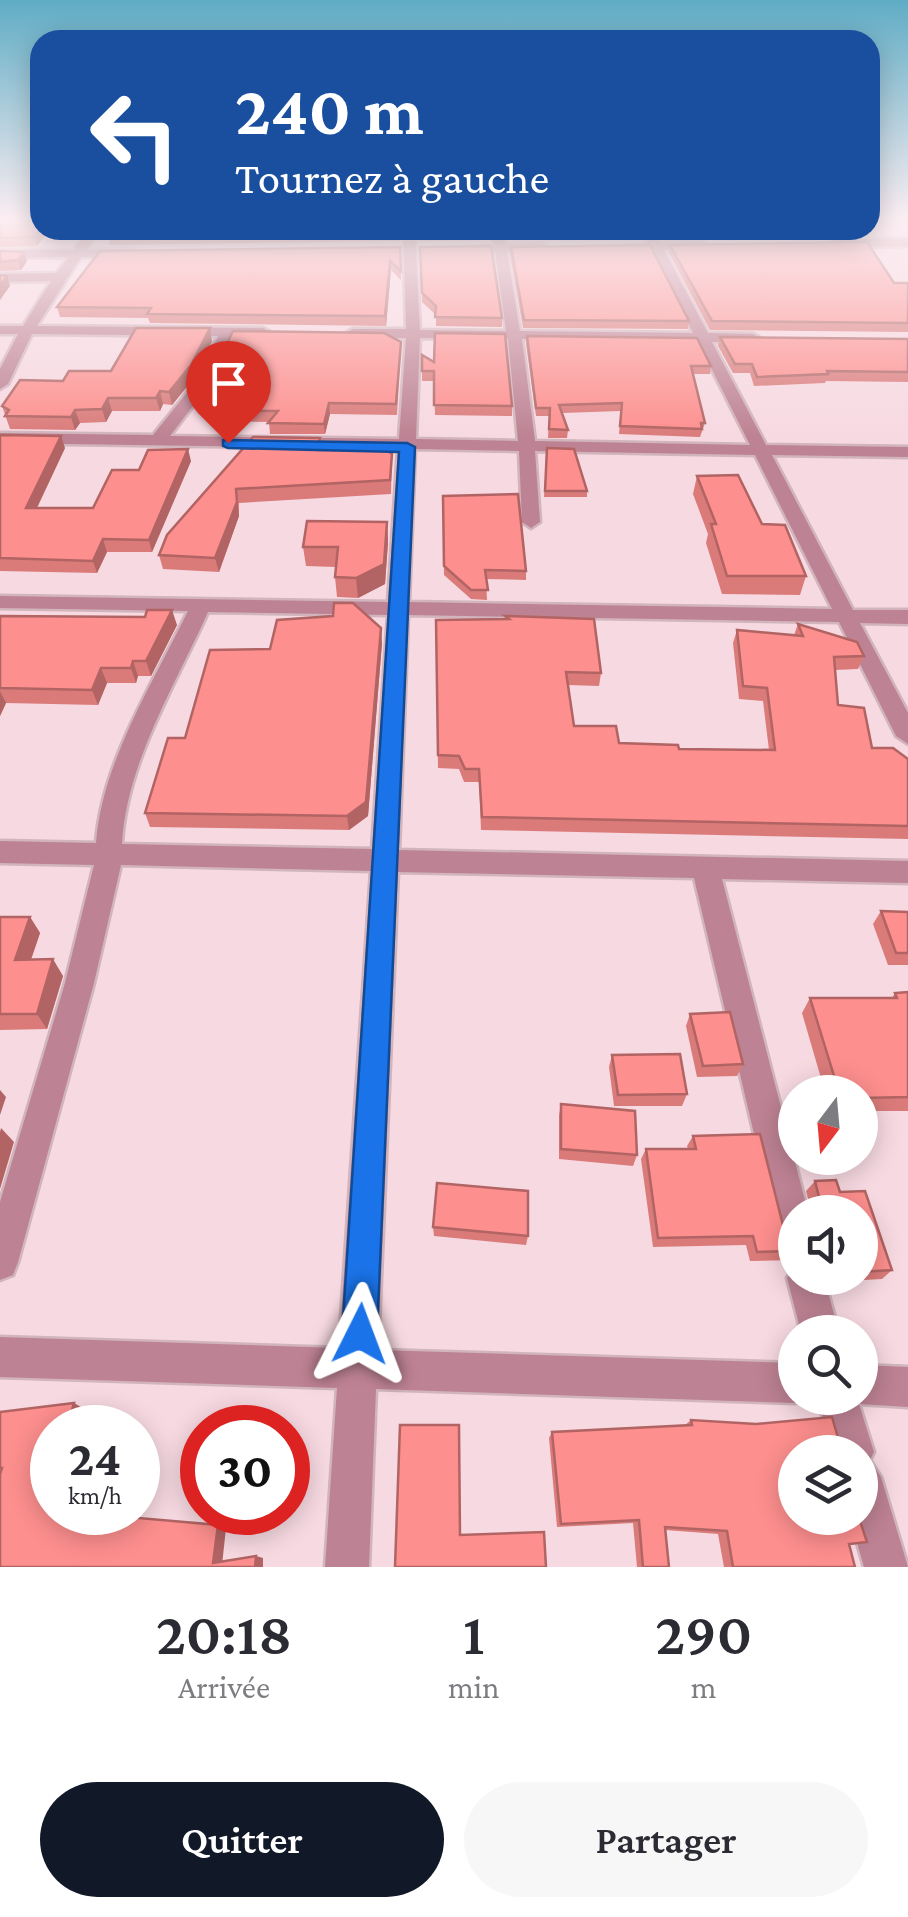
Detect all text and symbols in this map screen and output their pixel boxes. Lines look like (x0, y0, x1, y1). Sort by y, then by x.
icon: left (70, 70, 200, 200)
text: 240 m (235, 71, 424, 149)
text: Tournez à gauche (235, 153, 549, 203)
pin (186, 341, 271, 444)
icon: arrive (201, 356, 256, 411)
north arrow (778, 1075, 878, 1175)
map controls (778, 1075, 878, 1535)
button: sound (778, 1195, 878, 1295)
position arrow (308, 1282, 412, 1386)
button: search (778, 1315, 878, 1415)
speed limit sign: 30 (180, 1405, 310, 1535)
text: 24 (69, 1430, 121, 1486)
button: layers (778, 1435, 878, 1535)
text: km/h (68, 1482, 122, 1509)
text: 20:18 (156, 1600, 292, 1667)
text: 1 (463, 1600, 484, 1667)
text: 290 (655, 1600, 752, 1667)
text: Arrivée (178, 1669, 270, 1705)
text: min (448, 1669, 499, 1705)
text: m (691, 1669, 717, 1705)
button: Quitter (40, 1782, 444, 1897)
button: Partager (464, 1782, 868, 1897)

